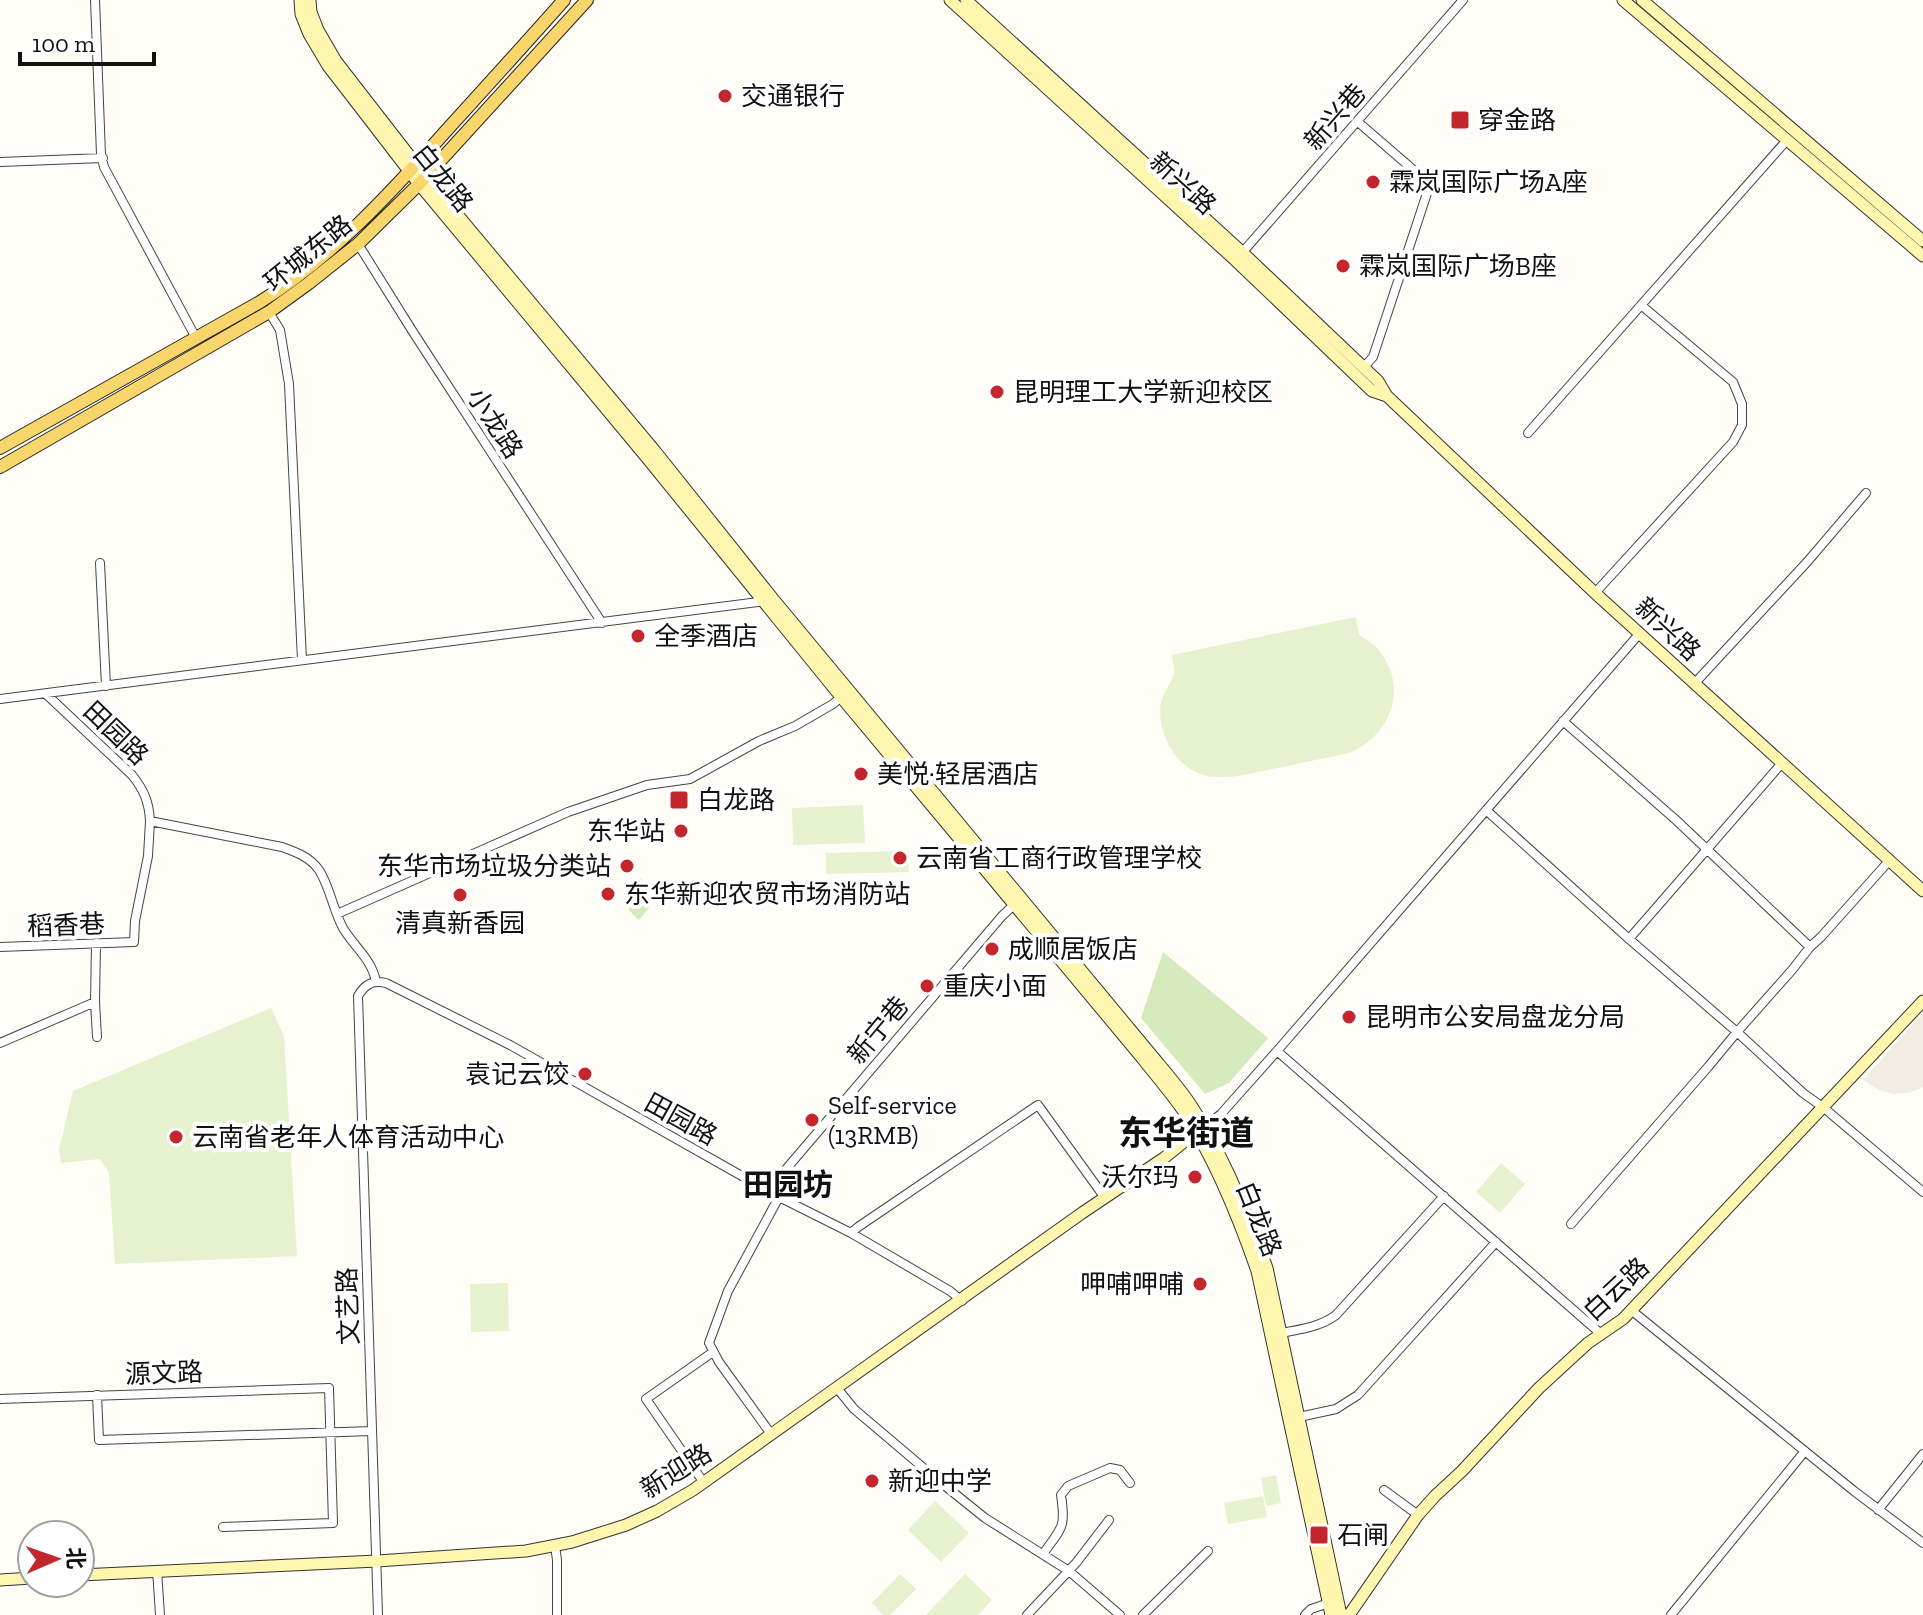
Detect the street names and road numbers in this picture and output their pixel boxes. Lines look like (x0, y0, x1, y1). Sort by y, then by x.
street label: 新兴巷 (1297, 77, 1373, 157)
street label: 白龙路 (406, 138, 480, 218)
street label: 新兴路 (1143, 145, 1223, 221)
street label: 环城东路 (258, 208, 358, 298)
street label: 小龙路 (460, 382, 530, 464)
street label: 新兴路 (1629, 591, 1707, 667)
street label: 田园路 (77, 694, 155, 772)
street label: 稻香巷 (26, 908, 106, 942)
street label: 新宁巷 (841, 990, 915, 1070)
street label: 田园路 (639, 1086, 723, 1152)
street label: 白龙路 (1230, 1177, 1288, 1261)
street label: 白云路 (1577, 1251, 1655, 1327)
street label: 文艺路 (331, 1266, 365, 1346)
street label: 源文路 (124, 1356, 204, 1390)
street label: 新迎路 (634, 1437, 718, 1505)

